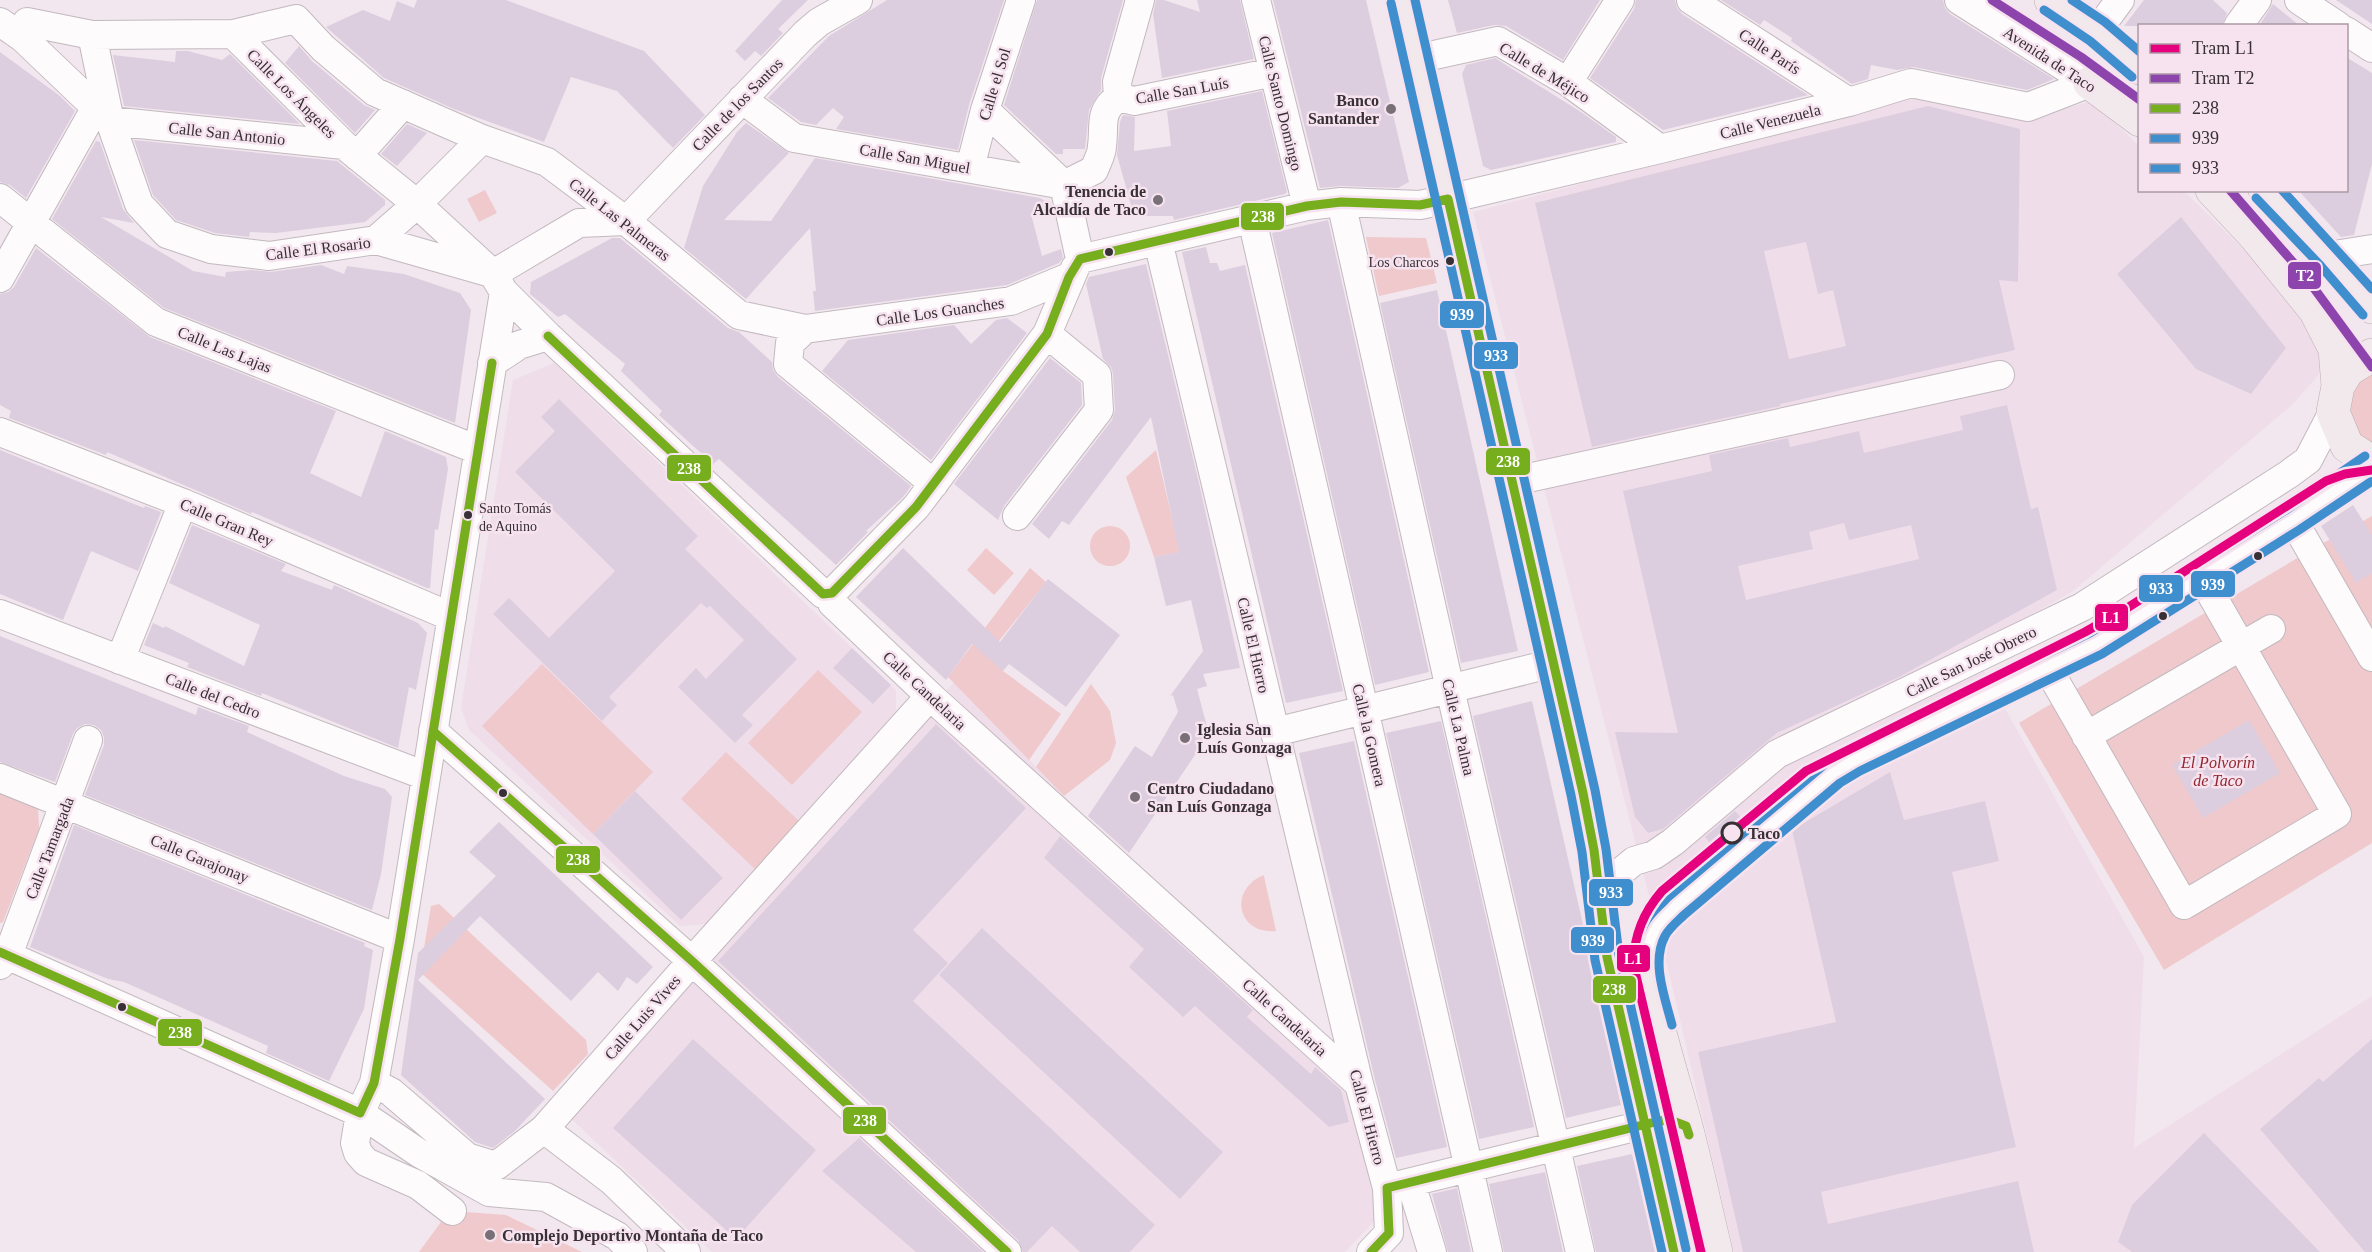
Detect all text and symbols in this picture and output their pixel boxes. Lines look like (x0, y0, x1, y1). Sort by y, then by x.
street label: Avenida de Taco (2000, 23, 2099, 96)
legend (2138, 24, 2348, 192)
street label: Calle París (1736, 25, 1804, 78)
street label: Calle Santo Domingo (1255, 34, 1306, 173)
text: Tram L1 (2192, 38, 2255, 58)
street label: Calle de Méjico (1496, 39, 1593, 107)
street label: Calle Los Ángeles (243, 45, 340, 142)
street label: Calle el Sol (975, 45, 1014, 122)
street label: Calle de los Santos (689, 54, 786, 154)
text: Tram T2 (2192, 68, 2255, 88)
street label: Calle San Luís (1134, 74, 1230, 107)
place label: Banco Santander (1308, 92, 1379, 127)
text: 238 (2192, 98, 2219, 118)
street label: Calle Venezuela (1718, 101, 1822, 142)
marker: Banco Santander (1384, 102, 1398, 116)
street label: Calle San Antonio (168, 119, 286, 148)
text: 939 (2192, 128, 2219, 148)
street label: Calle San Miguel (858, 140, 972, 178)
text: 933 (2192, 158, 2219, 178)
street label: Calle Las Palmeras (566, 175, 674, 264)
place label: Tenencia de Alcaldía de Taco (1033, 183, 1146, 218)
marker: Tenencia de Alcaldía de Taco (1151, 193, 1165, 207)
line badge: 238 (1240, 202, 1285, 231)
text: 238 (1251, 208, 1275, 225)
street label: Calle El Rosario (265, 234, 372, 263)
unlabelled marker (1103, 246, 1115, 258)
place label: Los Charcos (1369, 255, 1439, 270)
marker: Los Charcos (1444, 255, 1456, 267)
line badge: T2 (2287, 261, 2322, 290)
text: T2 (2296, 267, 2314, 284)
street label: Calle Los Guanches (875, 294, 1005, 329)
line badge: 939 (1439, 300, 1485, 329)
text: 939 (1450, 306, 1474, 323)
street label: Calle Las Lajas (175, 323, 274, 377)
line badge: 933 (1473, 341, 1519, 370)
text: 933 (1484, 347, 1508, 364)
line badge: 238 (1485, 447, 1531, 476)
text: 238 (1496, 453, 1520, 470)
line badge: 238 (666, 454, 712, 482)
text: 238 (677, 460, 701, 477)
street label: Calle Gran Rey (177, 495, 276, 551)
place label: Santo Tomás de Aquino (479, 501, 551, 534)
marker: Santo Tomás de Aquino (462, 509, 474, 521)
unlabelled marker (2252, 550, 2264, 562)
line badge: 939 (2190, 570, 2236, 598)
line badge: 933 (2138, 574, 2184, 603)
text: 939 (2201, 576, 2225, 593)
text: 933 (2149, 580, 2173, 597)
street label: Calle El Hierro (1234, 596, 1273, 695)
line badge: L1 (2094, 603, 2129, 632)
text: L1 (2102, 609, 2120, 626)
unlabelled marker (2157, 610, 2169, 622)
street label: Calle San José Obrero (1903, 623, 2039, 700)
street label: Calle Candelaria (880, 648, 970, 733)
street label: Calle del Cedro (163, 670, 263, 721)
street label: Calle La Palma (1439, 677, 1478, 777)
street label: Calle la Gomera (1349, 682, 1390, 788)
place label: Iglesia San Luís Gonzaga (1197, 721, 1292, 757)
marker: Iglesia San Luís Gonzaga (1178, 731, 1192, 745)
park label: El Polvorín de Taco (2180, 754, 2255, 789)
place label: Centro Ciudadano San Luís Gonzaga (1147, 780, 1274, 816)
unlabelled marker (497, 787, 509, 799)
marker: Centro Ciudadano San Luís Gonzaga (1128, 790, 1142, 804)
street label: Calle Tamargada (22, 795, 78, 902)
marker: Taco (1721, 822, 1743, 844)
place label: Taco (1748, 825, 1780, 842)
street label: Calle Garajonay (148, 831, 251, 887)
line badge: 238 (555, 845, 601, 874)
text: 238 (566, 851, 590, 868)
line badge: 933 (1588, 878, 1634, 907)
text: 933 (1599, 884, 1623, 901)
line badge: 939 (1570, 926, 1615, 954)
text: 939 (1581, 932, 1605, 949)
line badge: L1 (1616, 944, 1651, 973)
text: L1 (1624, 950, 1642, 967)
street label: Calle Luis Vives (601, 972, 684, 1063)
street label: Calle Candelaria (1239, 975, 1330, 1060)
line badge: 238 (1592, 975, 1637, 1004)
text: 238 (1602, 981, 1626, 998)
unlabelled marker (116, 1001, 128, 1013)
line badge: 238 (157, 1018, 203, 1047)
text: 238 (168, 1024, 192, 1041)
street label: Calle El Hierro (1347, 1068, 1388, 1167)
line badge: 238 (842, 1106, 887, 1135)
text: 238 (853, 1112, 877, 1129)
place label: Complejo Deportivo Montaña de Taco (502, 1227, 763, 1245)
marker: Complejo Deportivo Montaña de Taco (483, 1228, 497, 1242)

